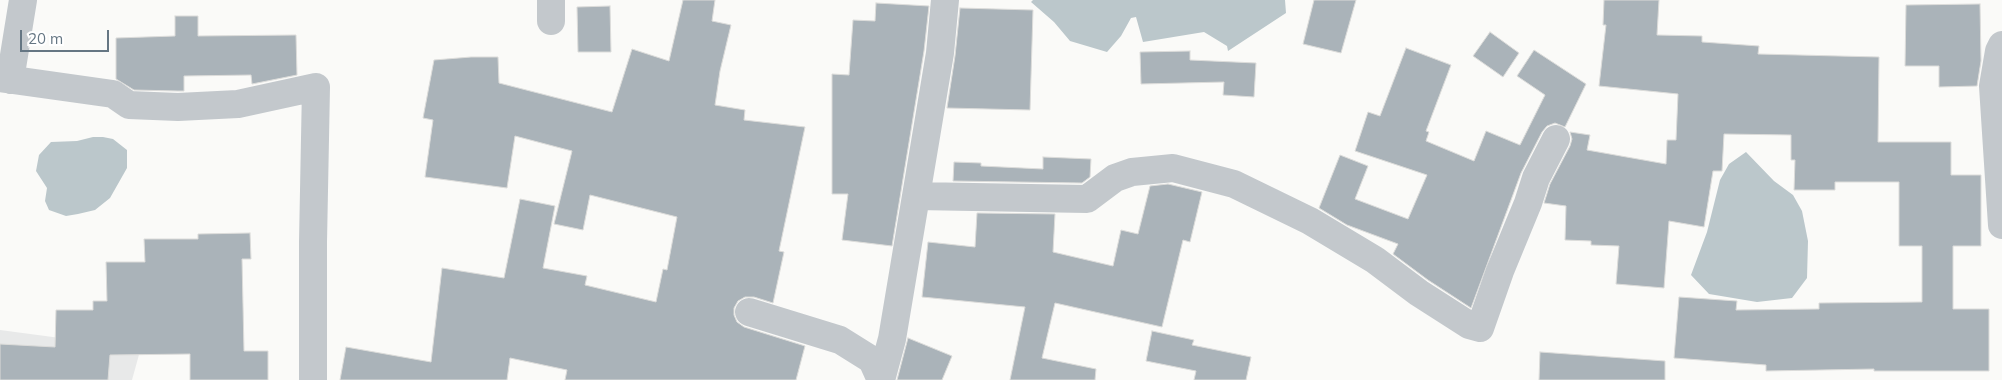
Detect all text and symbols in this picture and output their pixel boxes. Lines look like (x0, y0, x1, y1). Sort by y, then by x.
scale bar (22, 20, 111, 52)
text: 20 m (28, 29, 63, 48)

